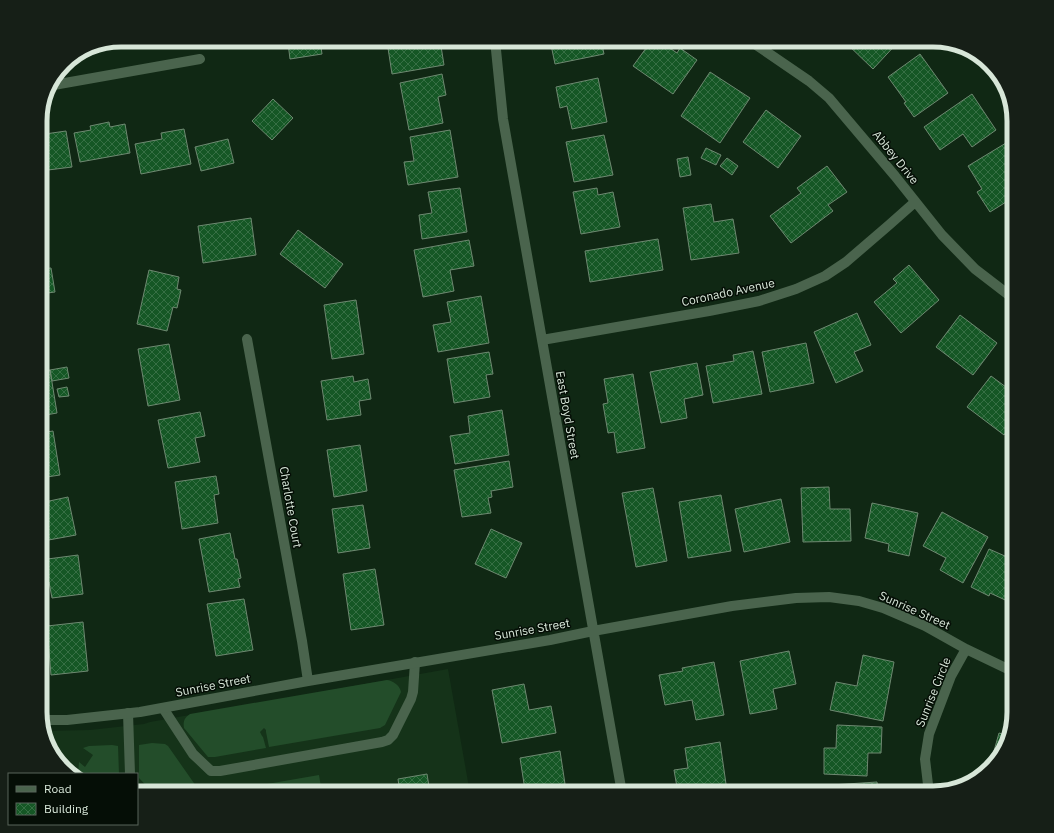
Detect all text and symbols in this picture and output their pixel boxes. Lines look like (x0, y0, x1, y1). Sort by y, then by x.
street label: Abbey Drive (870, 127, 922, 187)
street label: Coronado Avenue (680, 275, 776, 309)
street label: East Boyd Street (553, 370, 583, 460)
street label: Charlotte Court (276, 465, 306, 549)
street label: Sunrise Street (877, 588, 953, 632)
street label: Sunrise Street (493, 615, 571, 643)
street label: Sunrise Circle (912, 655, 954, 729)
street label: Sunrise Street (174, 670, 252, 700)
legend (8, 773, 138, 825)
text: Road (44, 781, 72, 796)
text: Building (44, 801, 89, 816)

